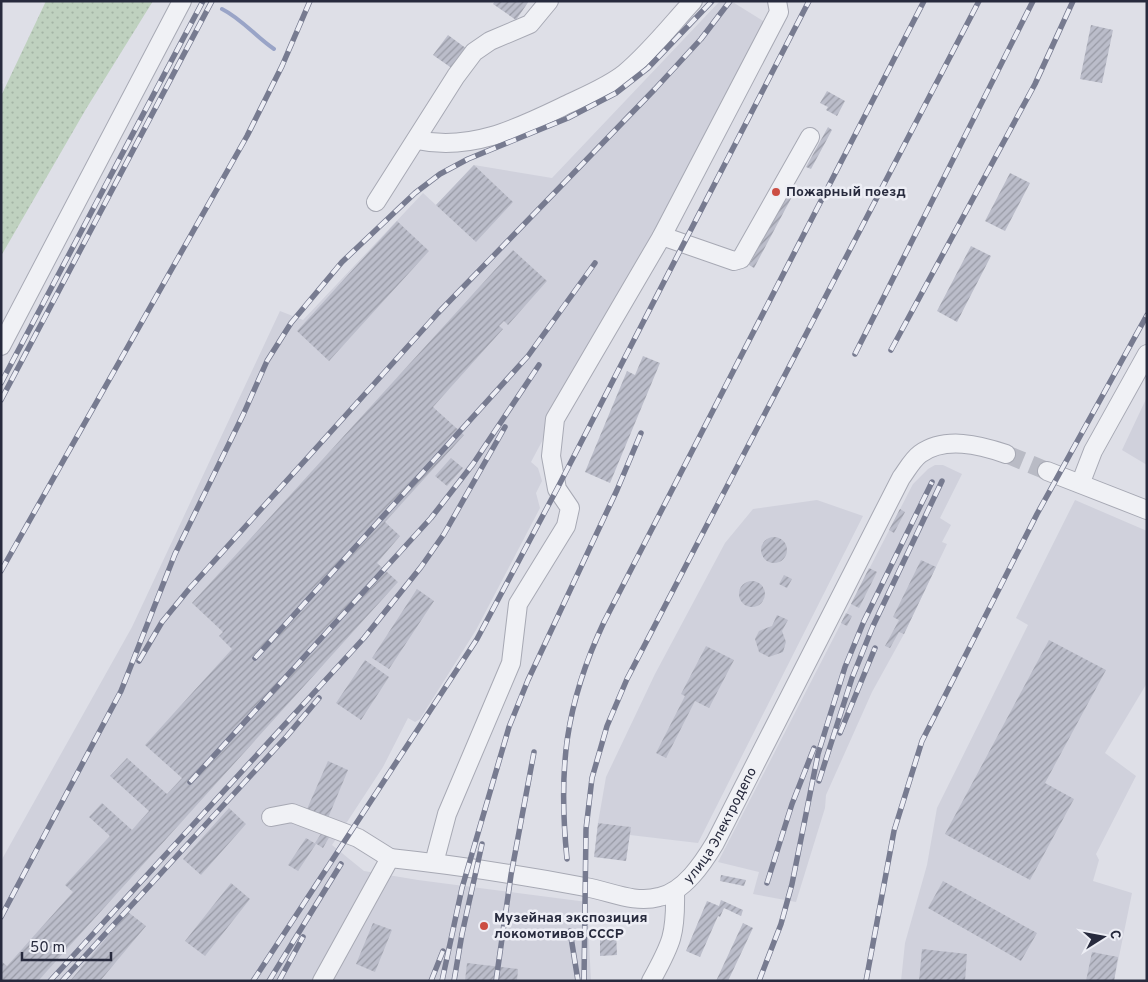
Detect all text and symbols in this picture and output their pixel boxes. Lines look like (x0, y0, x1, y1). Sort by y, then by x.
place label: Пожарный поезд (786, 184, 906, 201)
marker: Пожарный поезд (770, 186, 782, 198)
street label: улица Электродепо (680, 764, 761, 887)
place label: Музейная экспозиция локомотивов СССР (494, 910, 647, 943)
north arrow (1078, 912, 1128, 962)
marker: Музейная экспозиция локомотивов СССР (478, 920, 490, 932)
text: С (1105, 929, 1123, 941)
scale bar (22, 930, 111, 962)
text: 50 m (30, 939, 65, 958)

